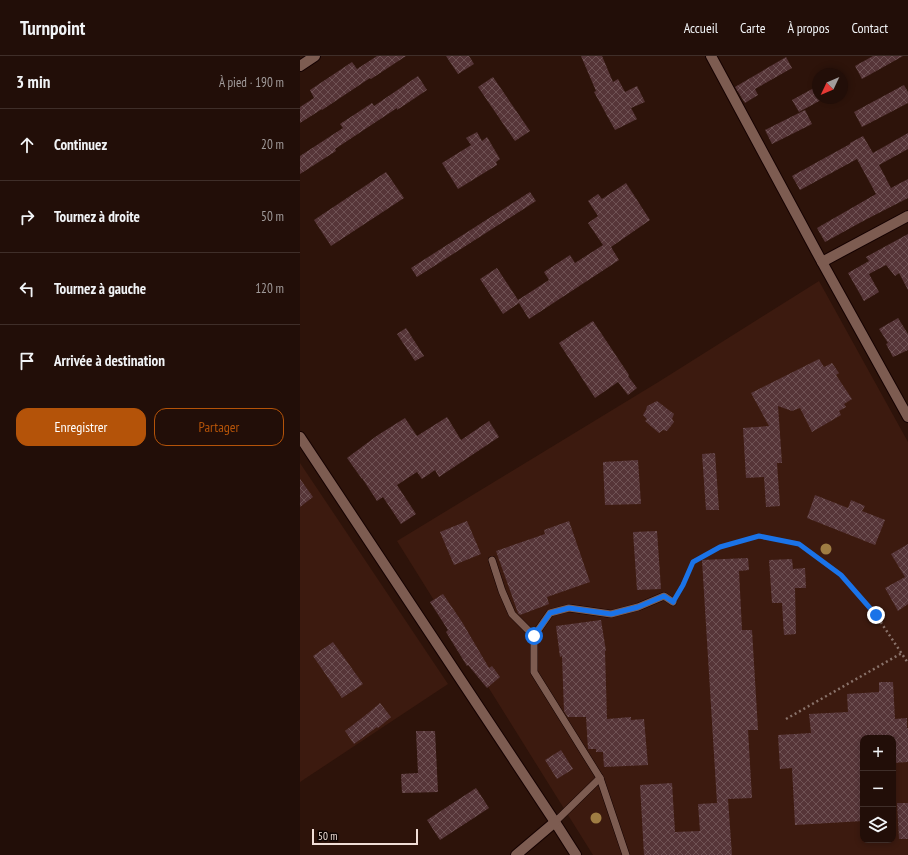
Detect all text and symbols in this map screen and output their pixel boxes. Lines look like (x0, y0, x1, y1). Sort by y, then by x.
text: Turnpoint (20, 16, 85, 40)
text: Accueil (684, 19, 718, 37)
text: Carte (740, 19, 766, 37)
text: À propos (788, 19, 830, 37)
text: Contact (852, 19, 888, 37)
north arrow (812, 68, 848, 104)
text: 3 min (16, 71, 50, 93)
text: À pied · 190 m (219, 74, 284, 91)
icon: ahead (16, 134, 38, 156)
text: Continuez (54, 135, 107, 154)
text: 20 m (261, 136, 284, 153)
icon: right (16, 206, 38, 228)
text: Tournez à droite (54, 207, 140, 226)
text: 50 m (261, 208, 284, 225)
icon: left (16, 278, 38, 300)
text: Tournez à gauche (54, 279, 146, 298)
text: 120 m (255, 280, 284, 297)
icon: arrive (16, 350, 38, 372)
text: Arrivée à destination (54, 351, 165, 370)
button: Enregistrer (16, 408, 146, 446)
button: Partager (154, 408, 284, 446)
route end (867, 606, 885, 624)
route start (525, 627, 543, 645)
map controls (860, 735, 896, 843)
button: + (860, 735, 896, 771)
button: − (860, 771, 896, 807)
button: layers (860, 807, 896, 843)
scale bar (312, 827, 418, 846)
text: 50 m (318, 829, 337, 843)

